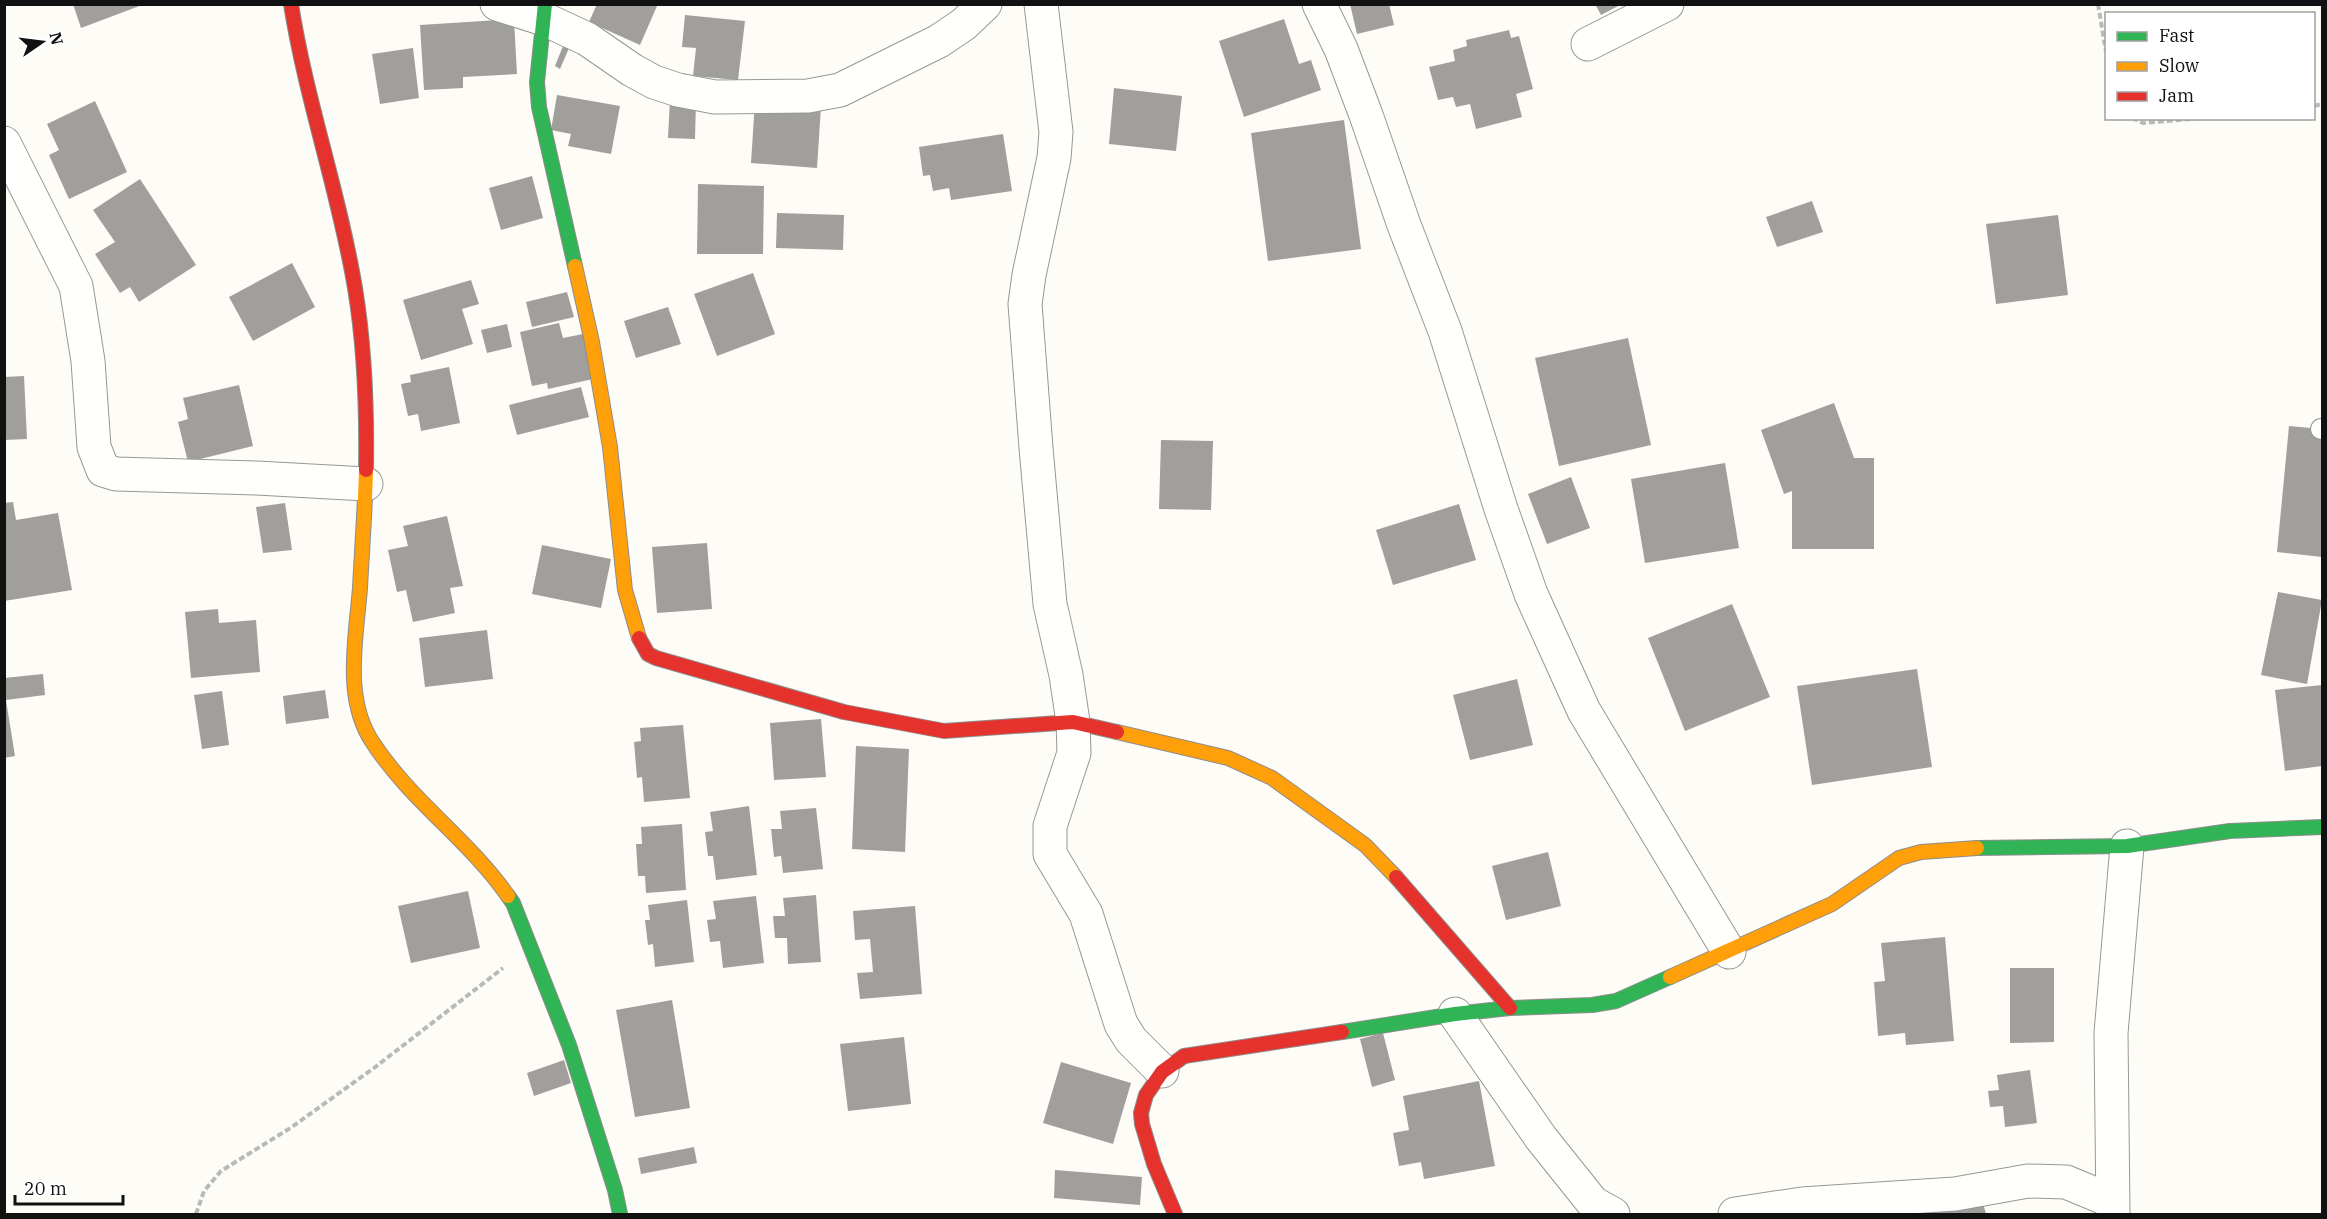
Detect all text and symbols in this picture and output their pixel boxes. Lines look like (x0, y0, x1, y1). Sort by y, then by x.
north arrow (12, 12, 72, 72)
legend (2105, 12, 2315, 120)
text: Fast (2159, 24, 2194, 47)
text: N (45, 30, 68, 47)
text: Slow (2159, 54, 2199, 77)
text: Jam (2159, 84, 2194, 107)
scale bar (15, 1168, 123, 1206)
text: 20 m (24, 1177, 67, 1200)

